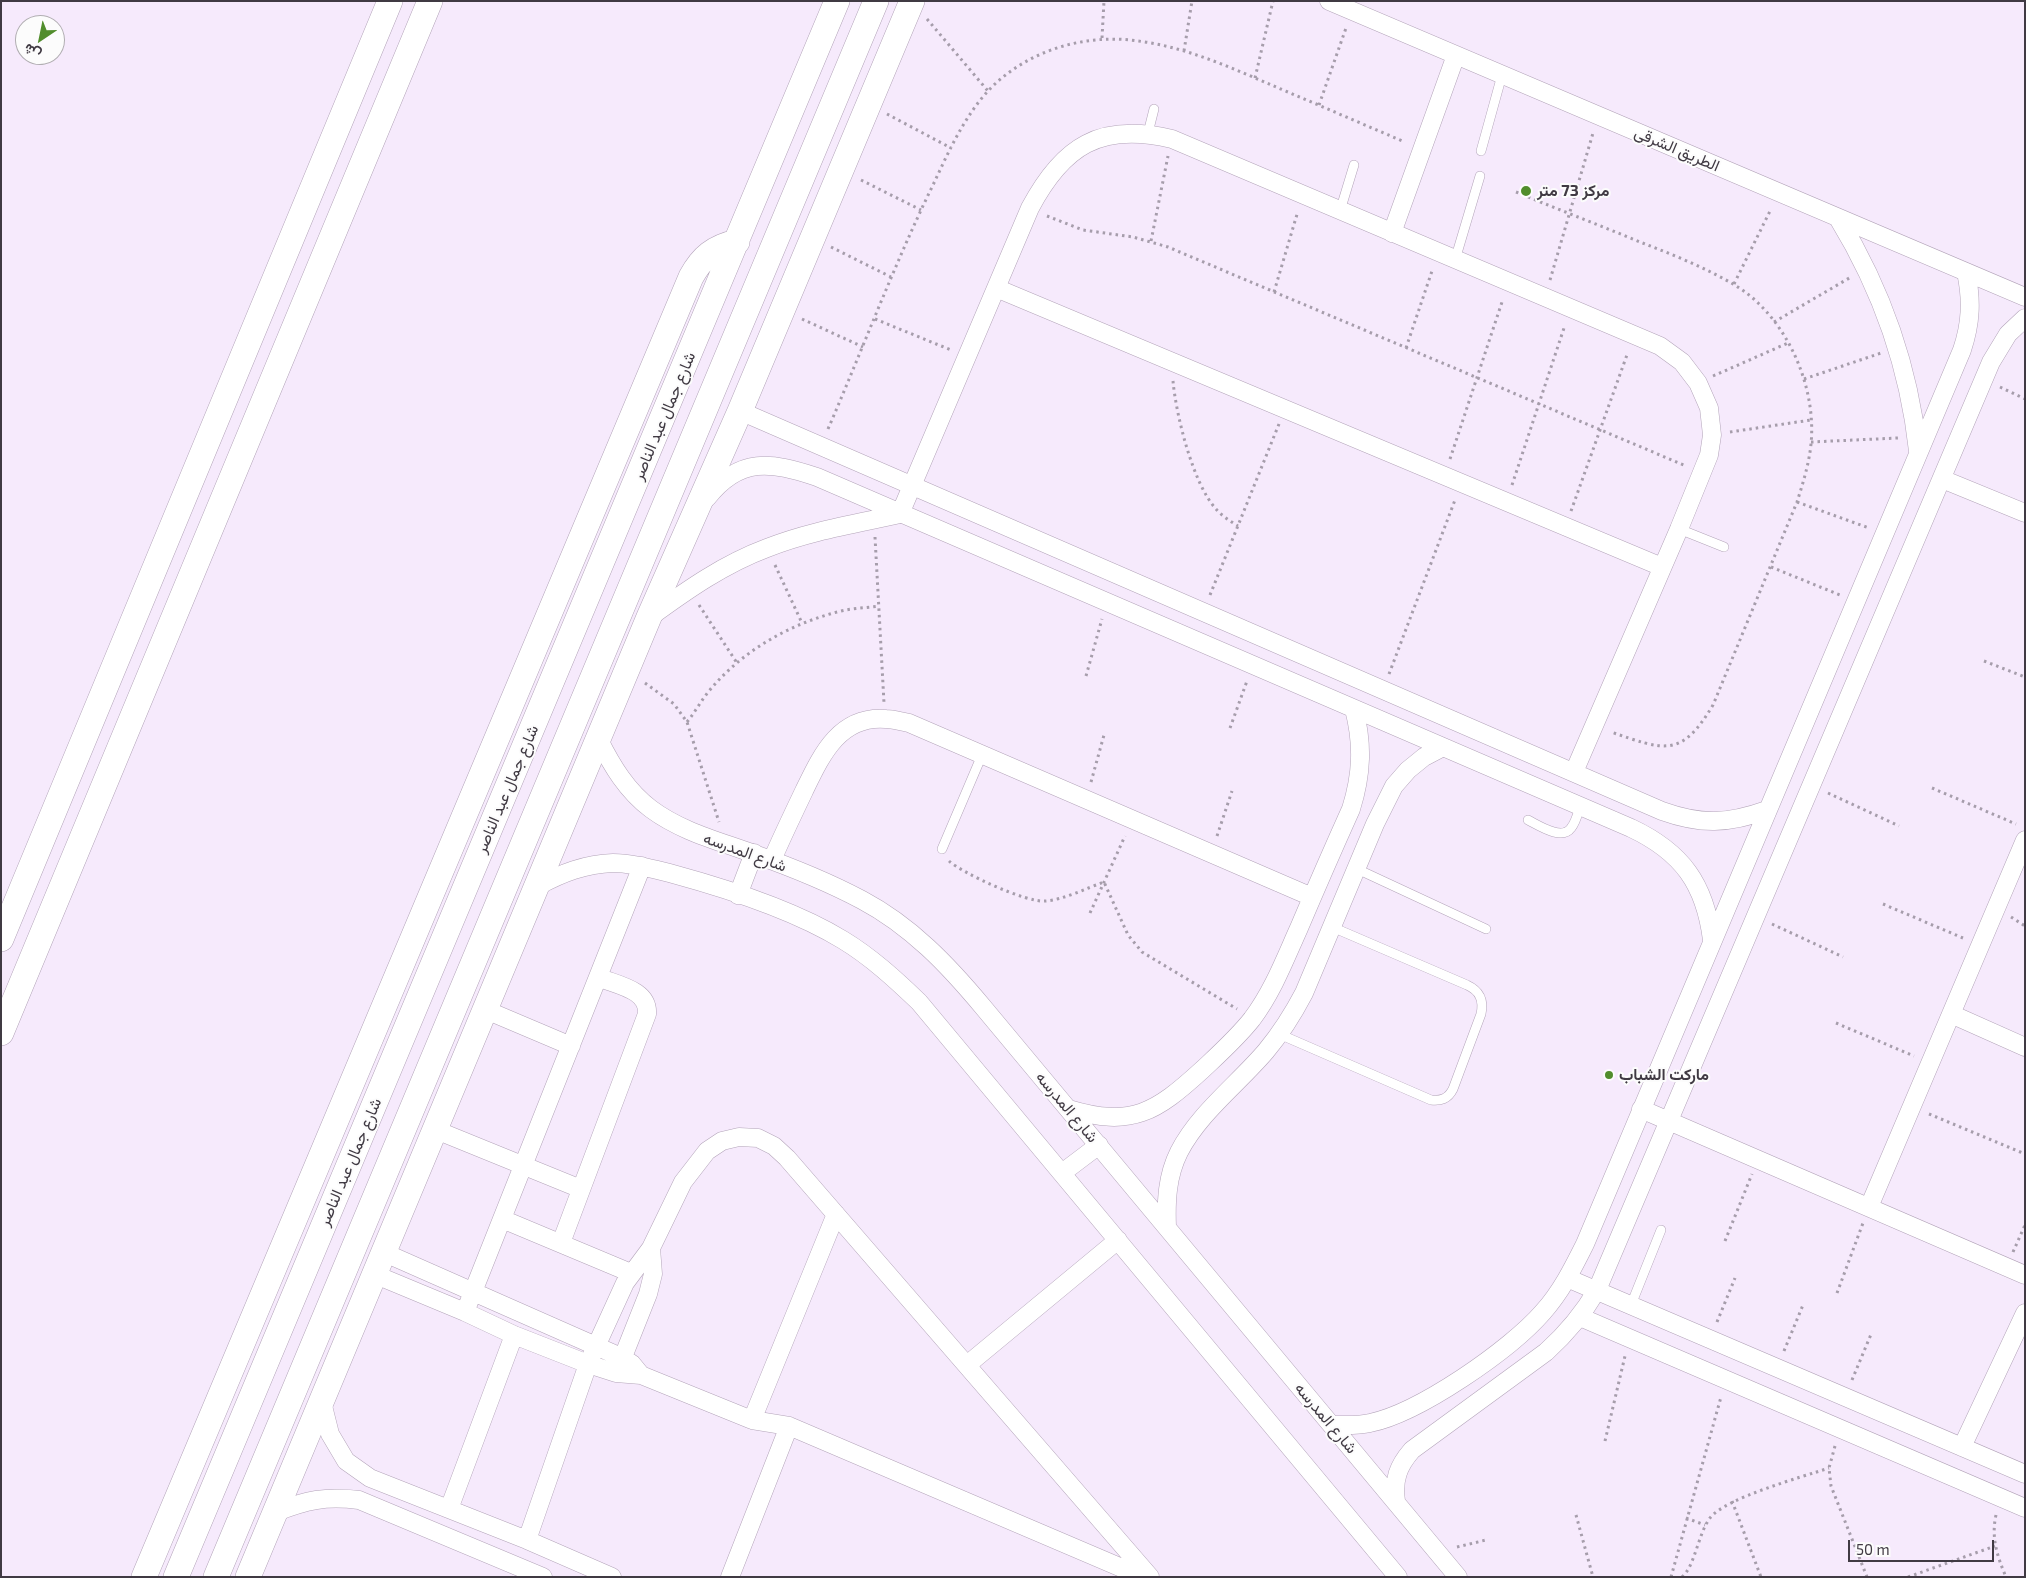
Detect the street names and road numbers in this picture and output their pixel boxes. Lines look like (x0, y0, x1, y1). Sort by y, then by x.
street label: الطريق الشرقى (1631, 122, 1723, 176)
street label: شارع جمال عبد الناصر (628, 349, 700, 483)
street label: شارع جمال عبد الناصر (471, 722, 543, 856)
street label: شارع المدرسه (701, 828, 789, 876)
street label: شارع المدرسه (1032, 1068, 1102, 1146)
street label: شارع جمال عبد الناصر (314, 1095, 386, 1229)
street label: شارع المدرسه (1291, 1379, 1361, 1457)

